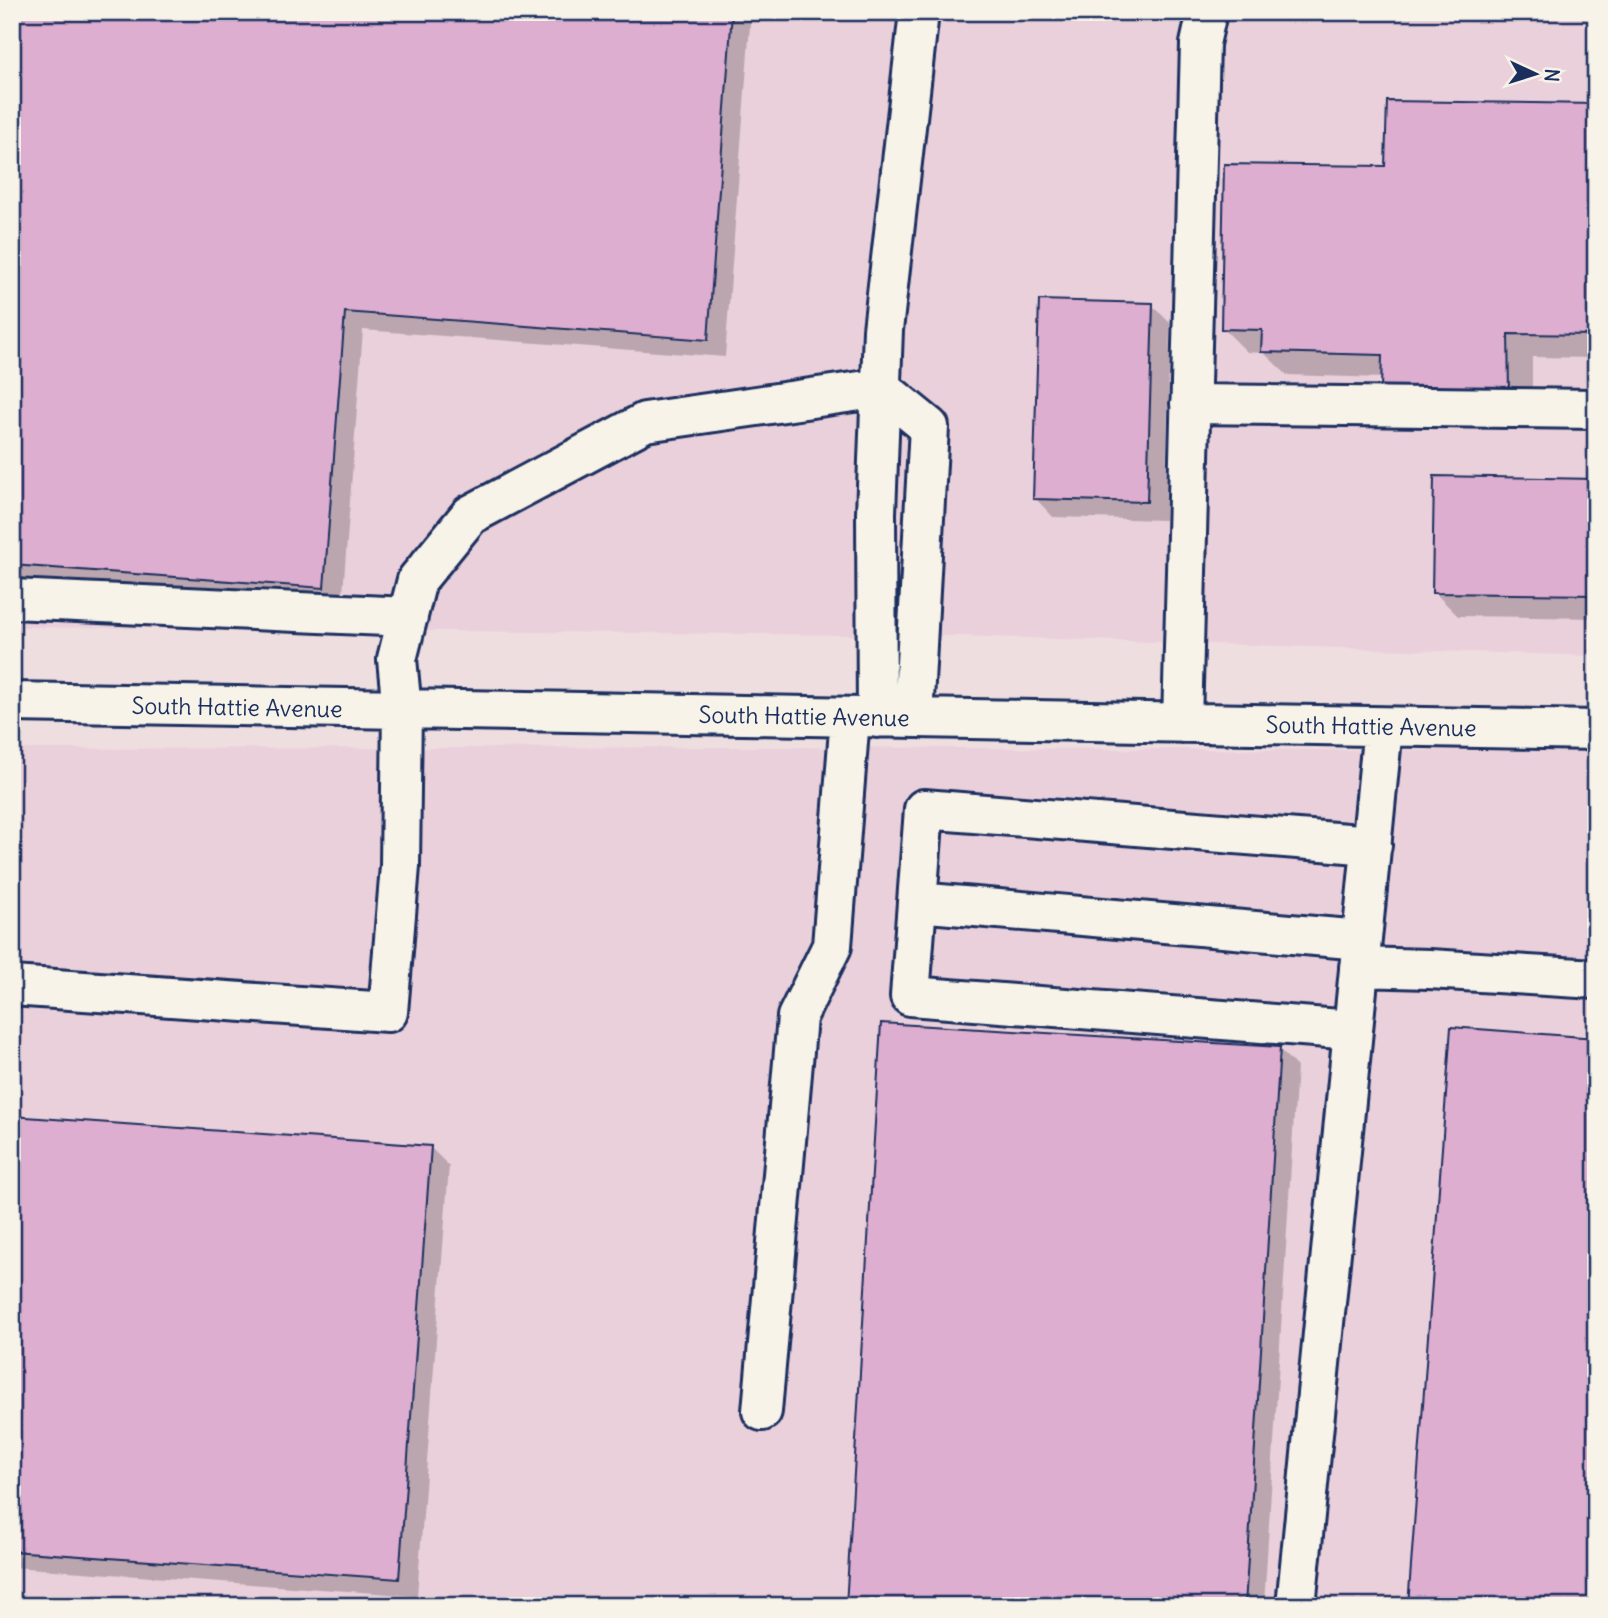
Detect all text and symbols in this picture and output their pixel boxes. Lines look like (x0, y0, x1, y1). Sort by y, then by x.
north arrow (1500, 38, 1570, 108)
text: N (1540, 68, 1564, 83)
street label: South Hattie Avenue (131, 691, 343, 723)
street label: South Hattie Avenue (698, 700, 910, 732)
street label: South Hattie Avenue (1265, 710, 1477, 742)

